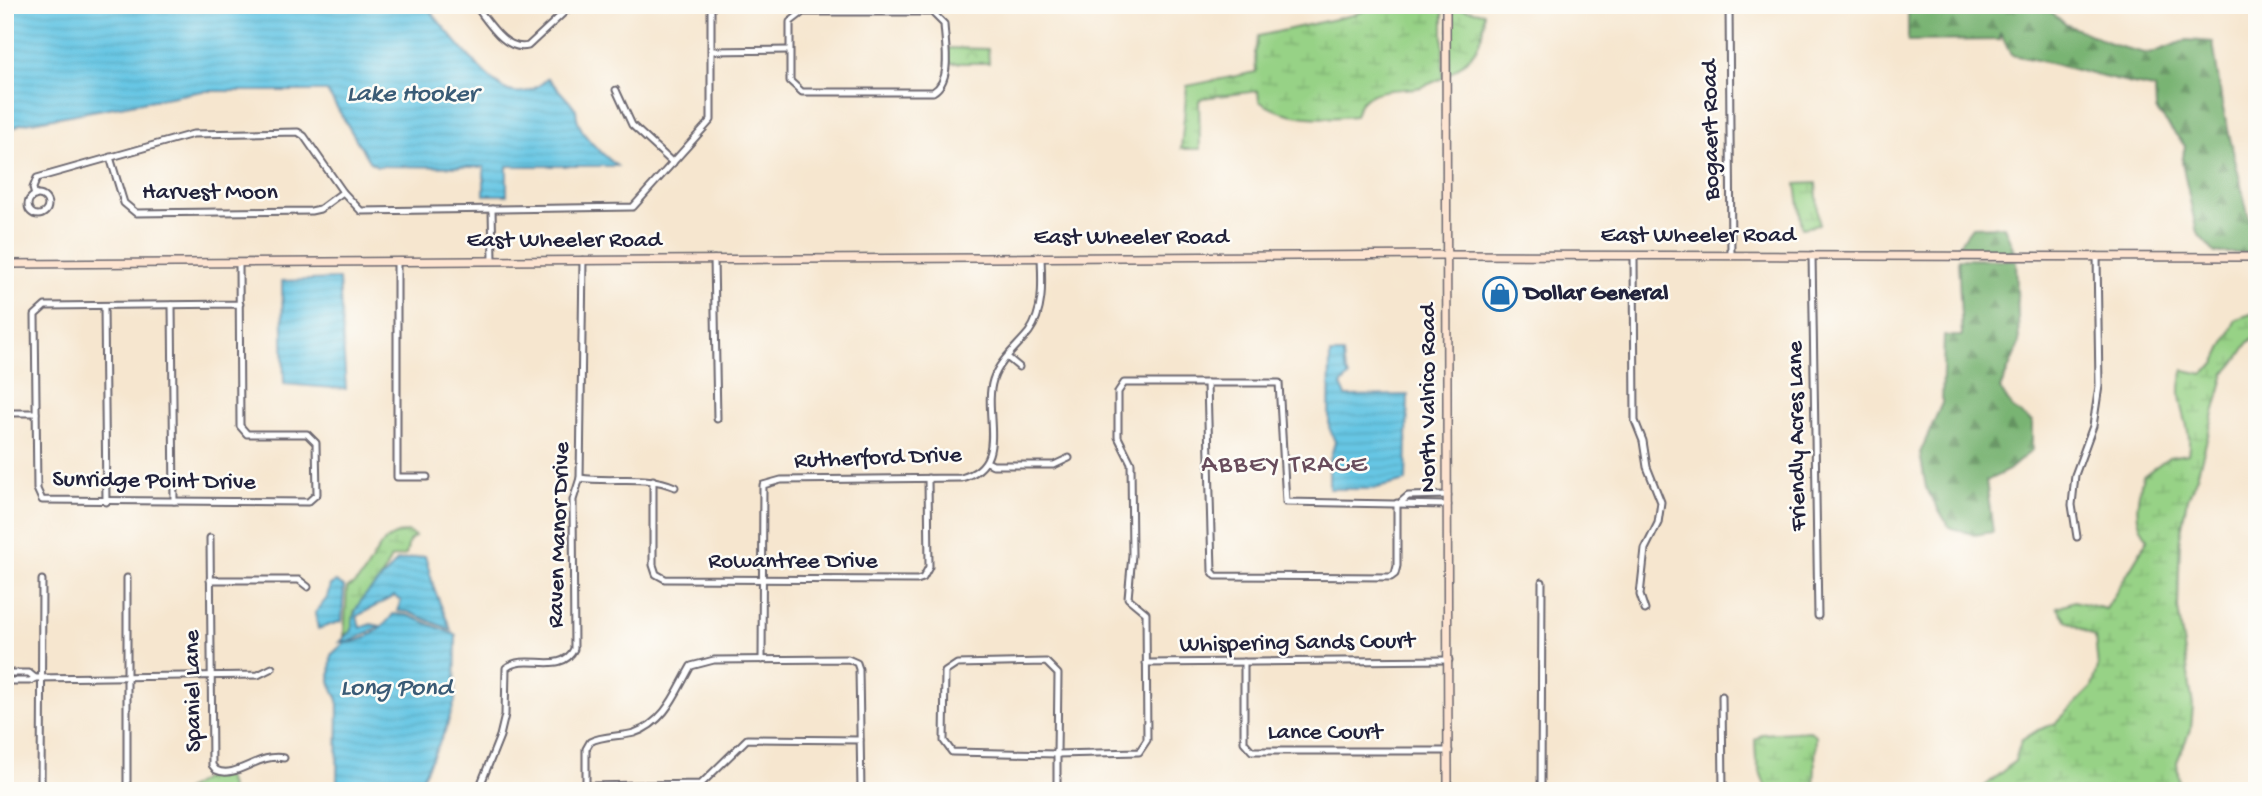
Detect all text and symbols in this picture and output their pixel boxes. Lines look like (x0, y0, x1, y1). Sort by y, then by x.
street label: Bogaert Road (1696, 58, 1728, 201)
water label: Lake Hooker (346, 80, 482, 111)
street label: Harvest Moon (142, 179, 278, 208)
street label: East Wheeler Road (1601, 222, 1797, 251)
street label: East Wheeler Road (1034, 224, 1230, 253)
street label: East Wheeler Road (467, 227, 663, 256)
shop icon: Dollar General (1481, 275, 1519, 313)
place label: Dollar General (1522, 280, 1669, 309)
street label: North Valrico Road (1415, 301, 1444, 493)
street label: Friendly Acres Lane (1782, 340, 1814, 532)
street label: Raven Manor Drive (542, 441, 578, 629)
street label: Rutherford Drive (794, 442, 963, 476)
district label: ABBEY TRACE (1201, 451, 1369, 482)
street label: Sunridge Point Drive (52, 466, 257, 498)
street label: Rowantree Drive (708, 548, 878, 577)
street label: Whispering Sands Court (1179, 627, 1417, 661)
street label: Spaniel Lane (178, 629, 210, 752)
water label: Long Pond (340, 674, 455, 705)
street label: Lance Court (1268, 719, 1385, 748)

